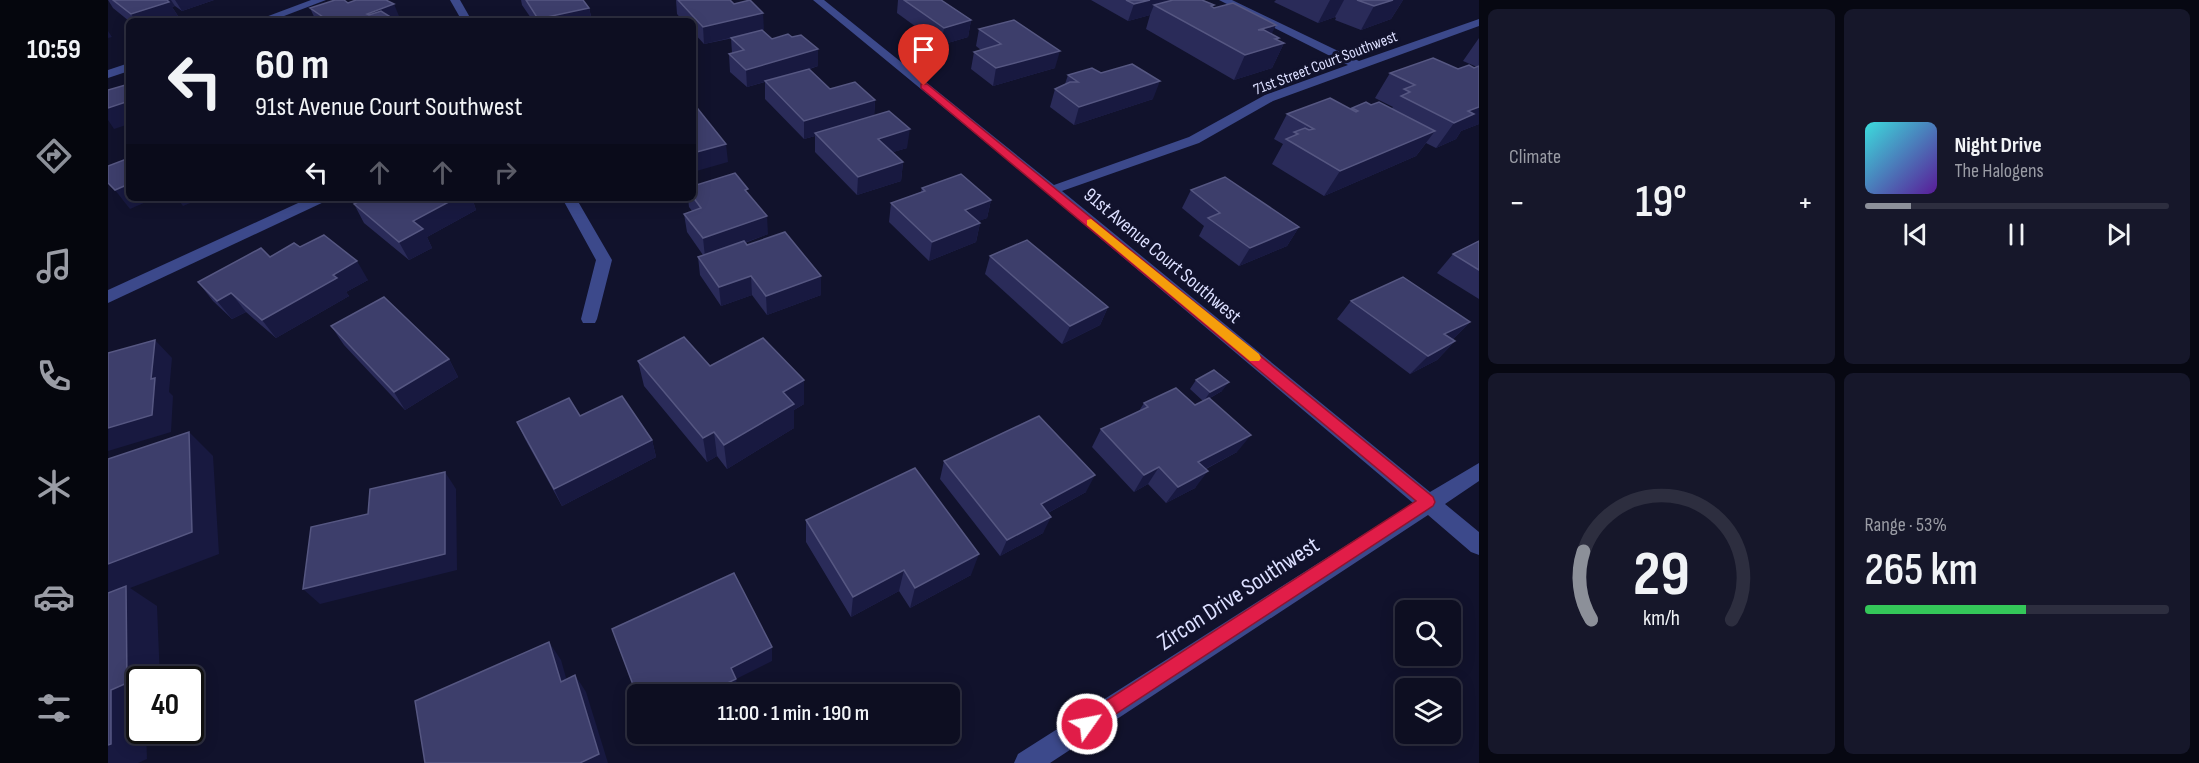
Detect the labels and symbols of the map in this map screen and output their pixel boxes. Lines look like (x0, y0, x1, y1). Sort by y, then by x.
pin (898, 24, 949, 86)
street label: 71st Street Court Southwest (1251, 27, 1400, 100)
street label: 91st Avenue Court Southwest (1079, 183, 1246, 329)
street label: Zircon Drive Southwest (1152, 530, 1325, 657)
speed limit sign: 40 (126, 666, 204, 744)
position arrow (1055, 692, 1119, 756)

